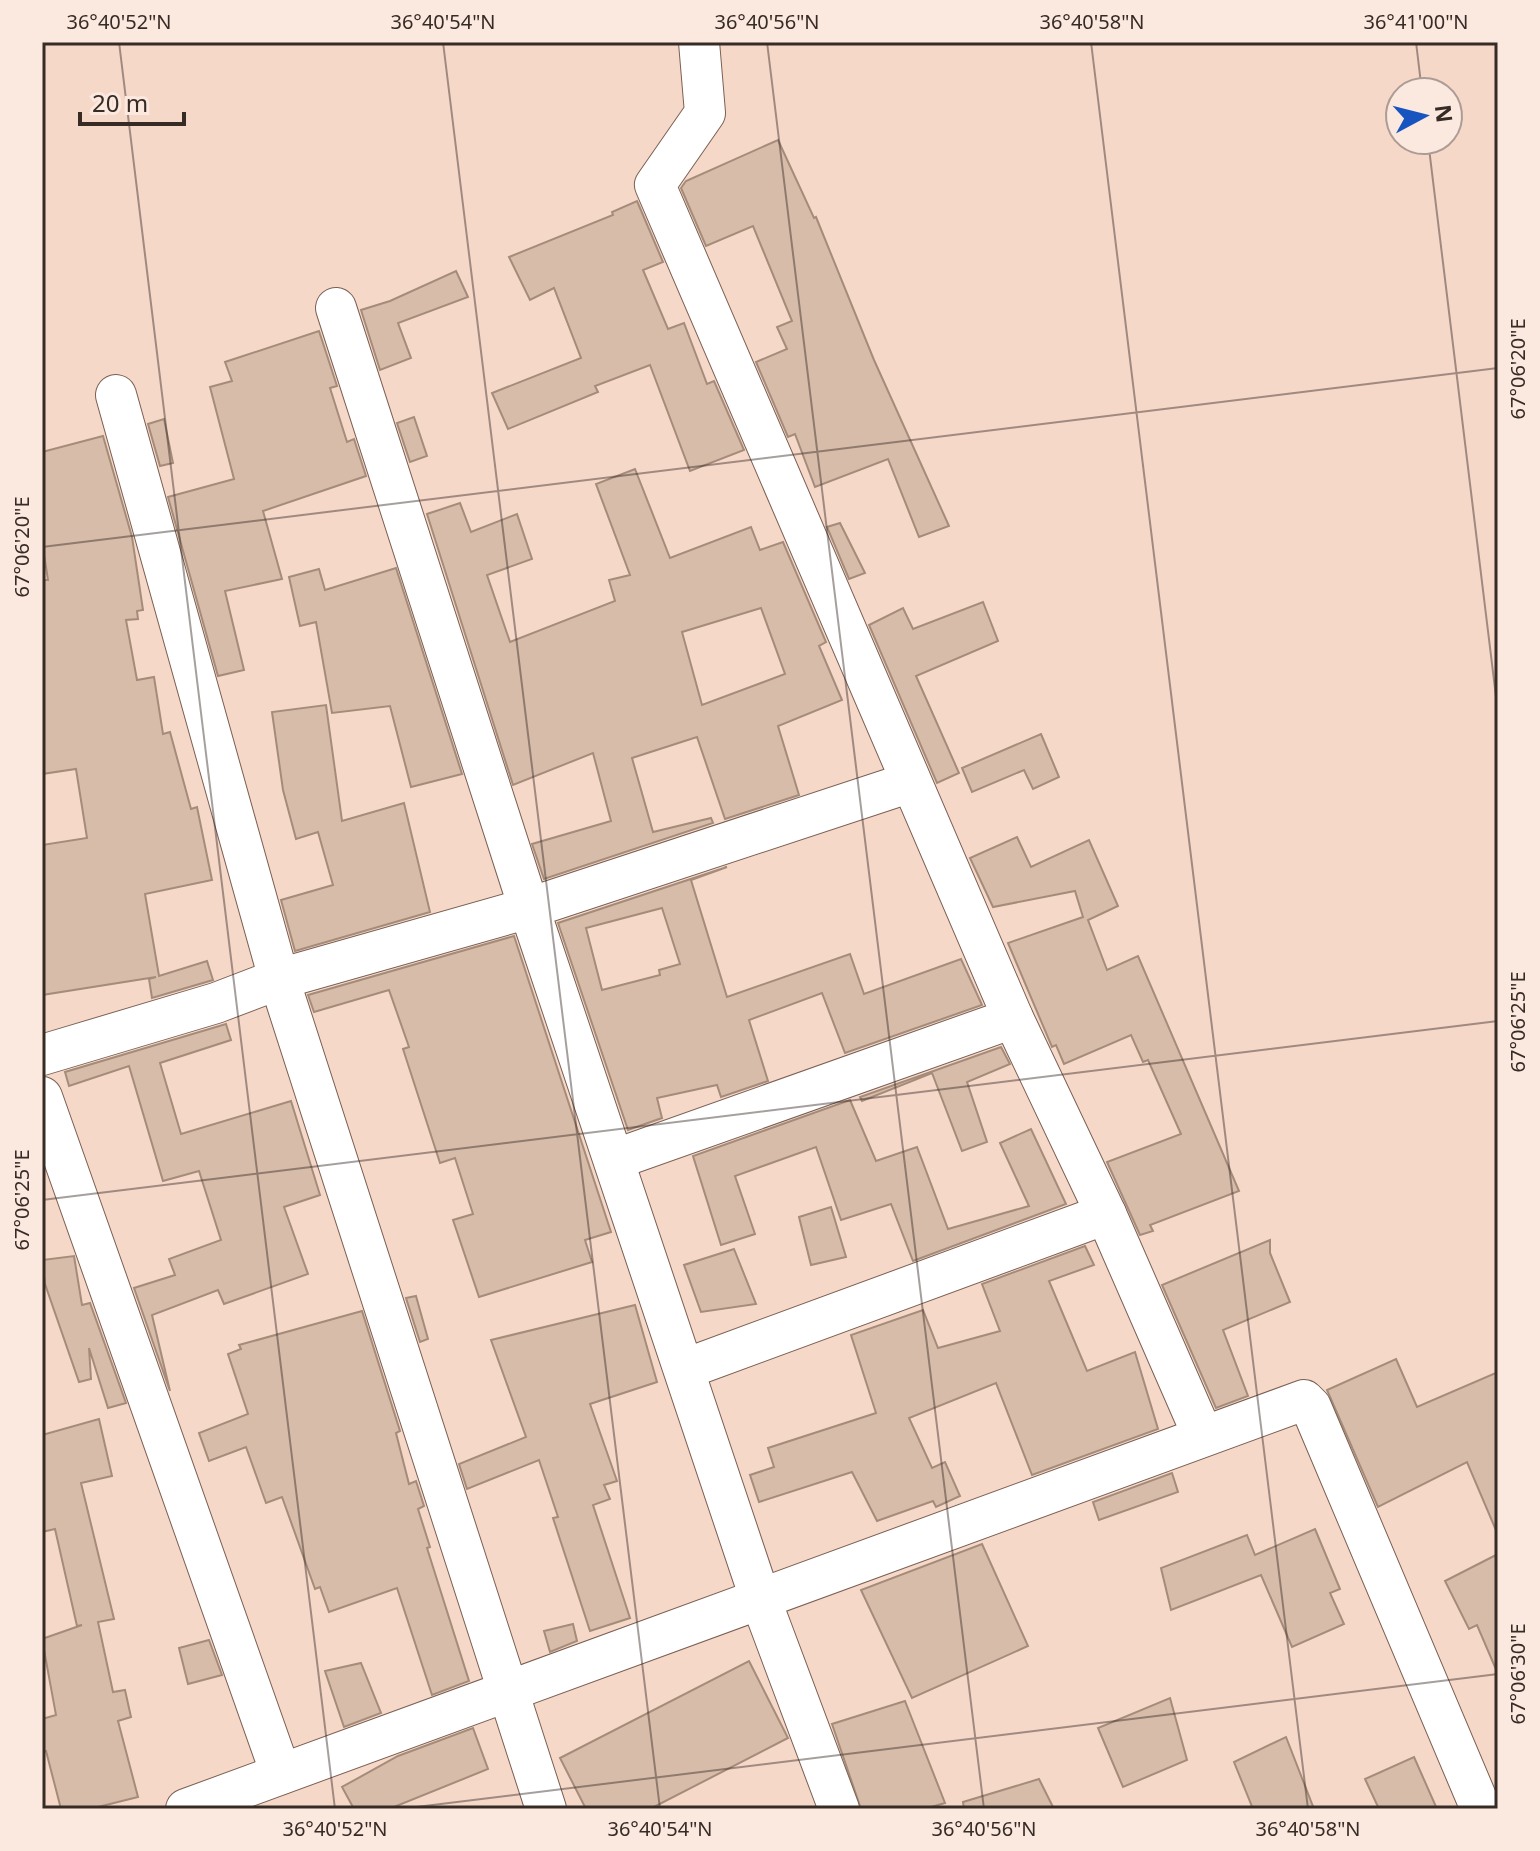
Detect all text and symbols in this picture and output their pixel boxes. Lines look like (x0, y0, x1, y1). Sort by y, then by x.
text: 36°40'52"N (66, 8, 172, 35)
text: 36°40'54"N (390, 8, 496, 35)
text: 36°40'56"N (714, 8, 820, 35)
text: 36°40'58"N (1039, 8, 1145, 35)
text: 36°41'00"N (1363, 8, 1469, 35)
scale bar (80, 76, 184, 126)
north arrow (1384, 76, 1464, 156)
text: 20 m (92, 86, 148, 119)
text: N (1429, 103, 1461, 124)
text: 67°06'20"E (1504, 319, 1531, 419)
text: 67°06'20"E (8, 497, 35, 597)
text: 67°06'25"E (1504, 972, 1531, 1072)
text: 67°06'25"E (8, 1150, 35, 1250)
text: 67°06'30"E (1504, 1624, 1531, 1724)
text: 36°40'52"N (282, 1815, 388, 1842)
text: 36°40'54"N (607, 1815, 713, 1842)
text: 36°40'56"N (931, 1815, 1037, 1842)
text: 36°40'58"N (1255, 1815, 1361, 1842)

